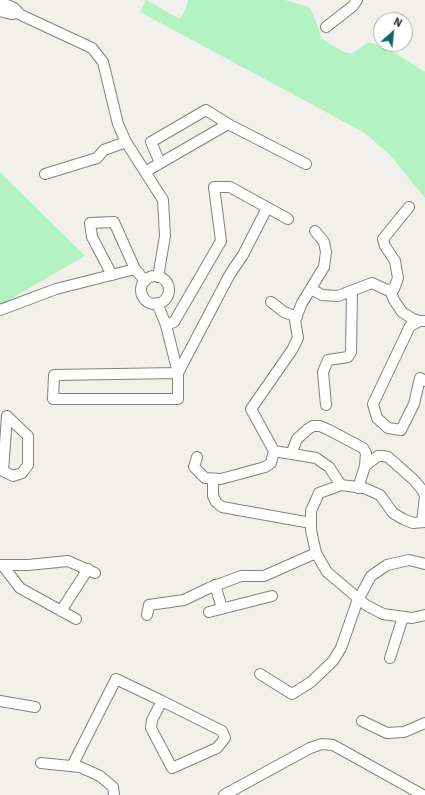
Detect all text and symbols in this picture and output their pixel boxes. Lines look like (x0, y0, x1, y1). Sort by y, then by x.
north arrow (373, 12, 413, 52)
text: N (391, 14, 405, 30)

